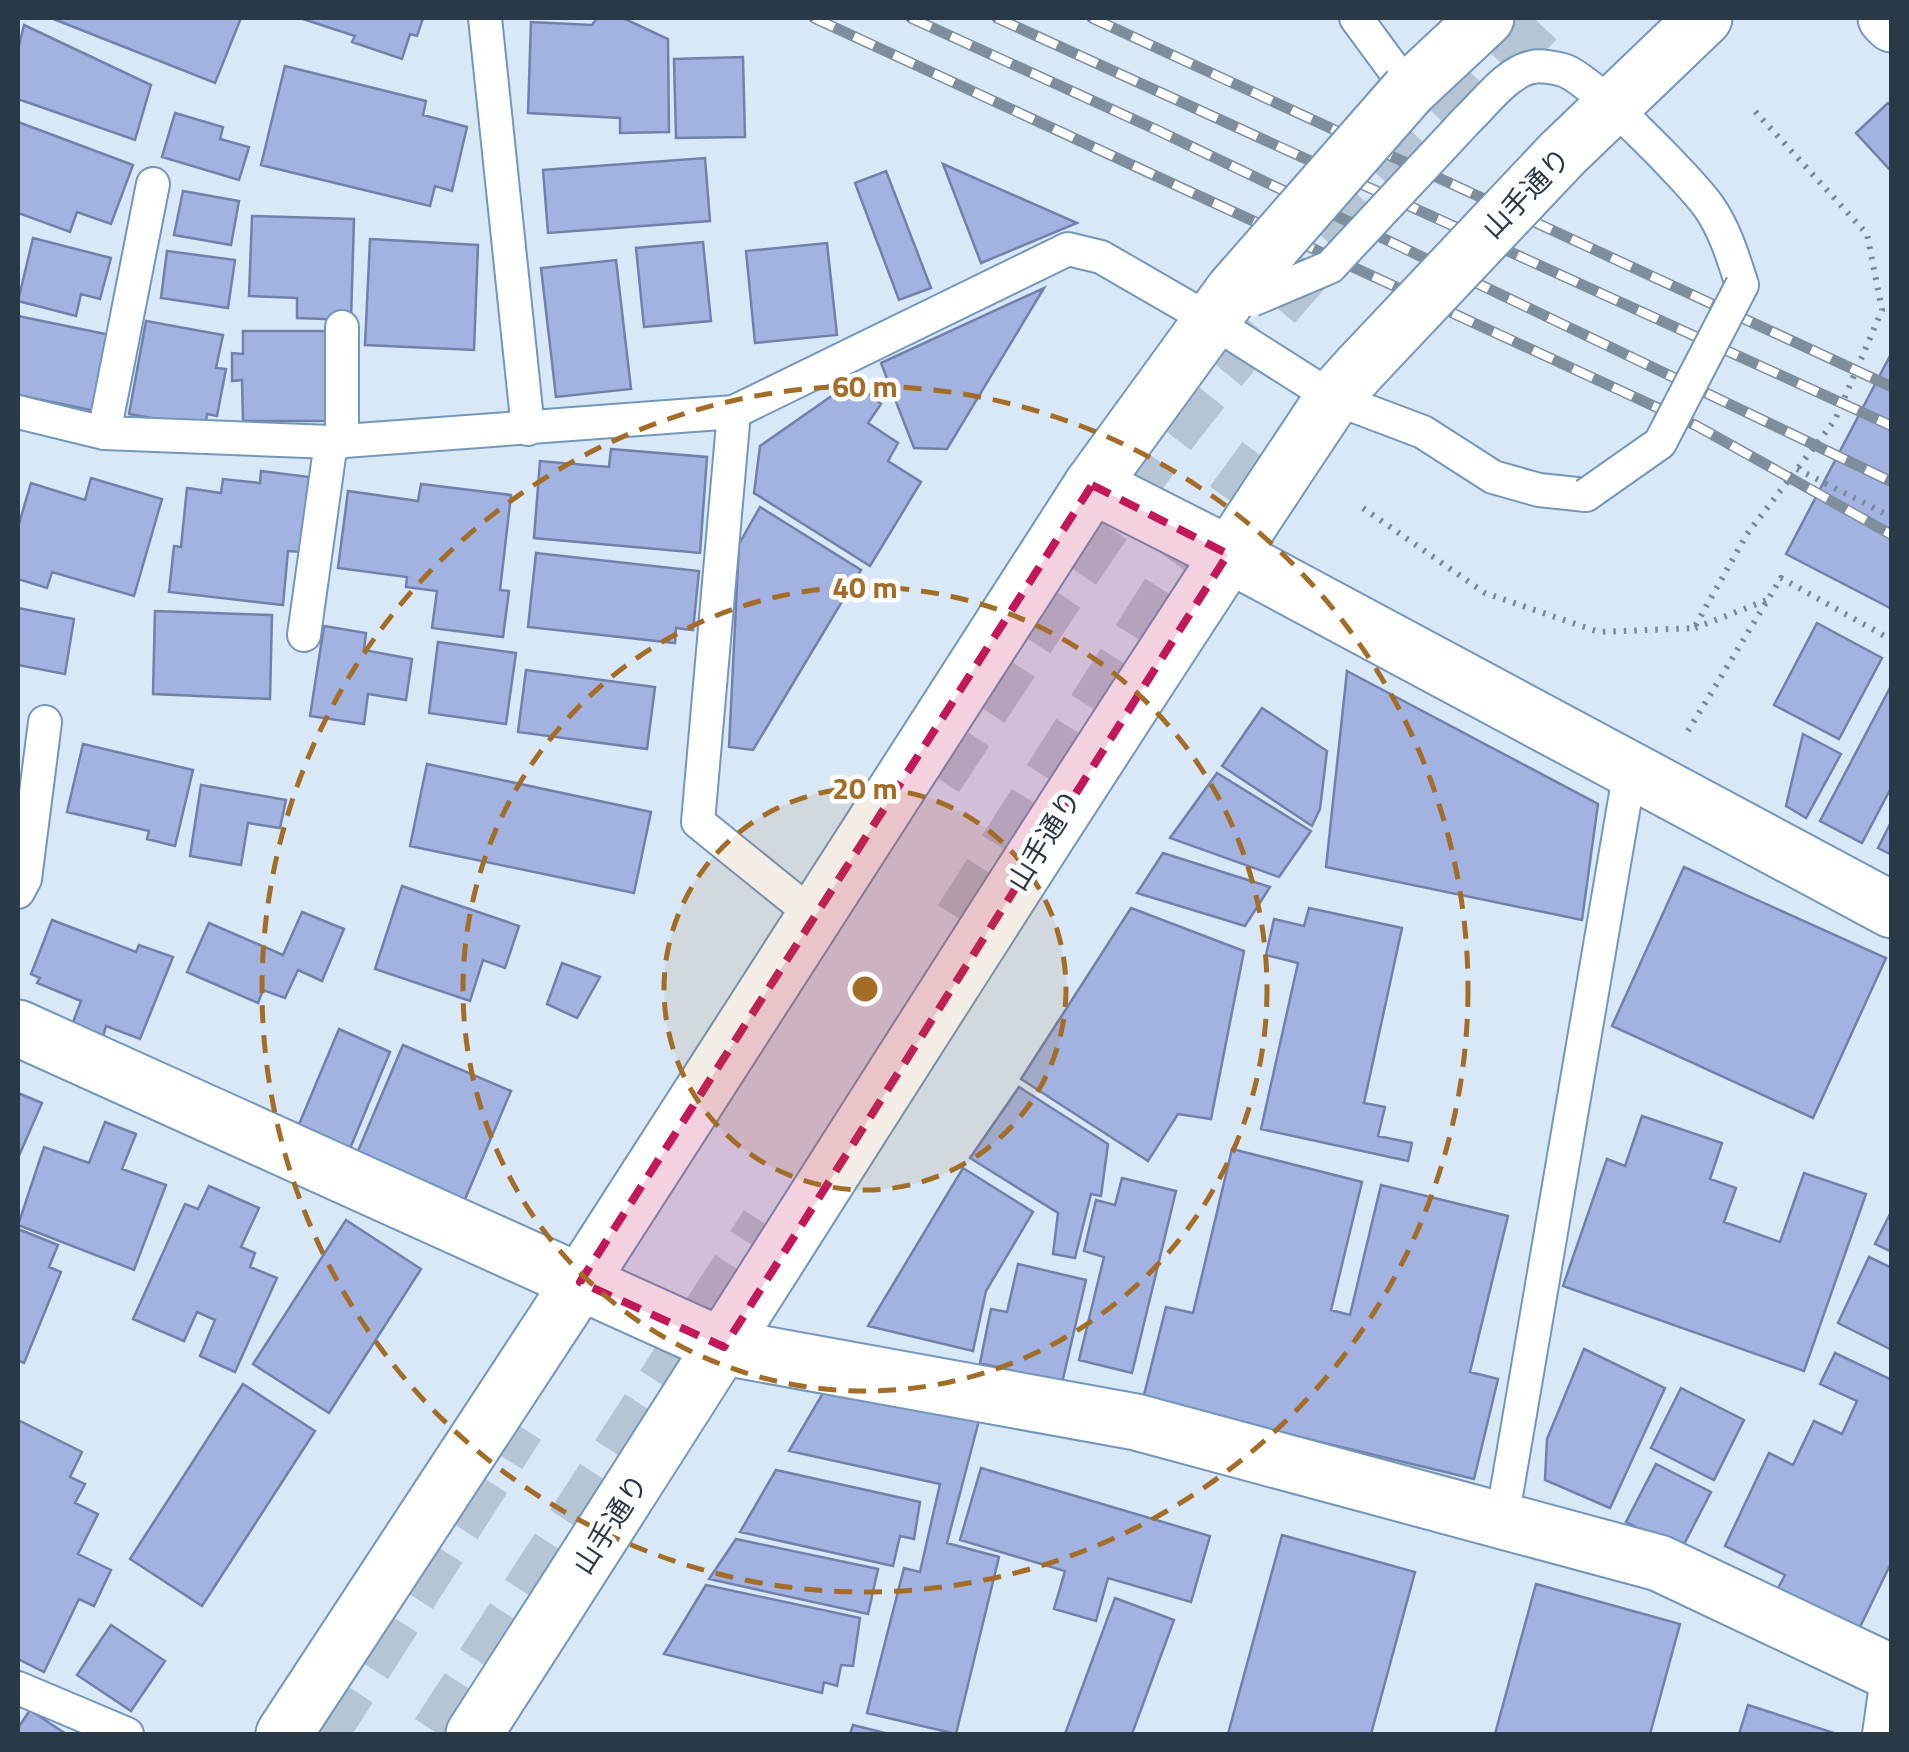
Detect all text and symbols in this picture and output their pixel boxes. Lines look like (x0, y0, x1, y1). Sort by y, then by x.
street label: 山手通り (1471, 137, 1580, 248)
text: 60 m (832, 363, 898, 409)
text: 40 m (832, 564, 898, 610)
text: 20 m (832, 765, 898, 811)
street label: 山手通り (996, 781, 1091, 899)
centre of rings (847, 971, 883, 1007)
street label: 山手通り (561, 1465, 658, 1582)

